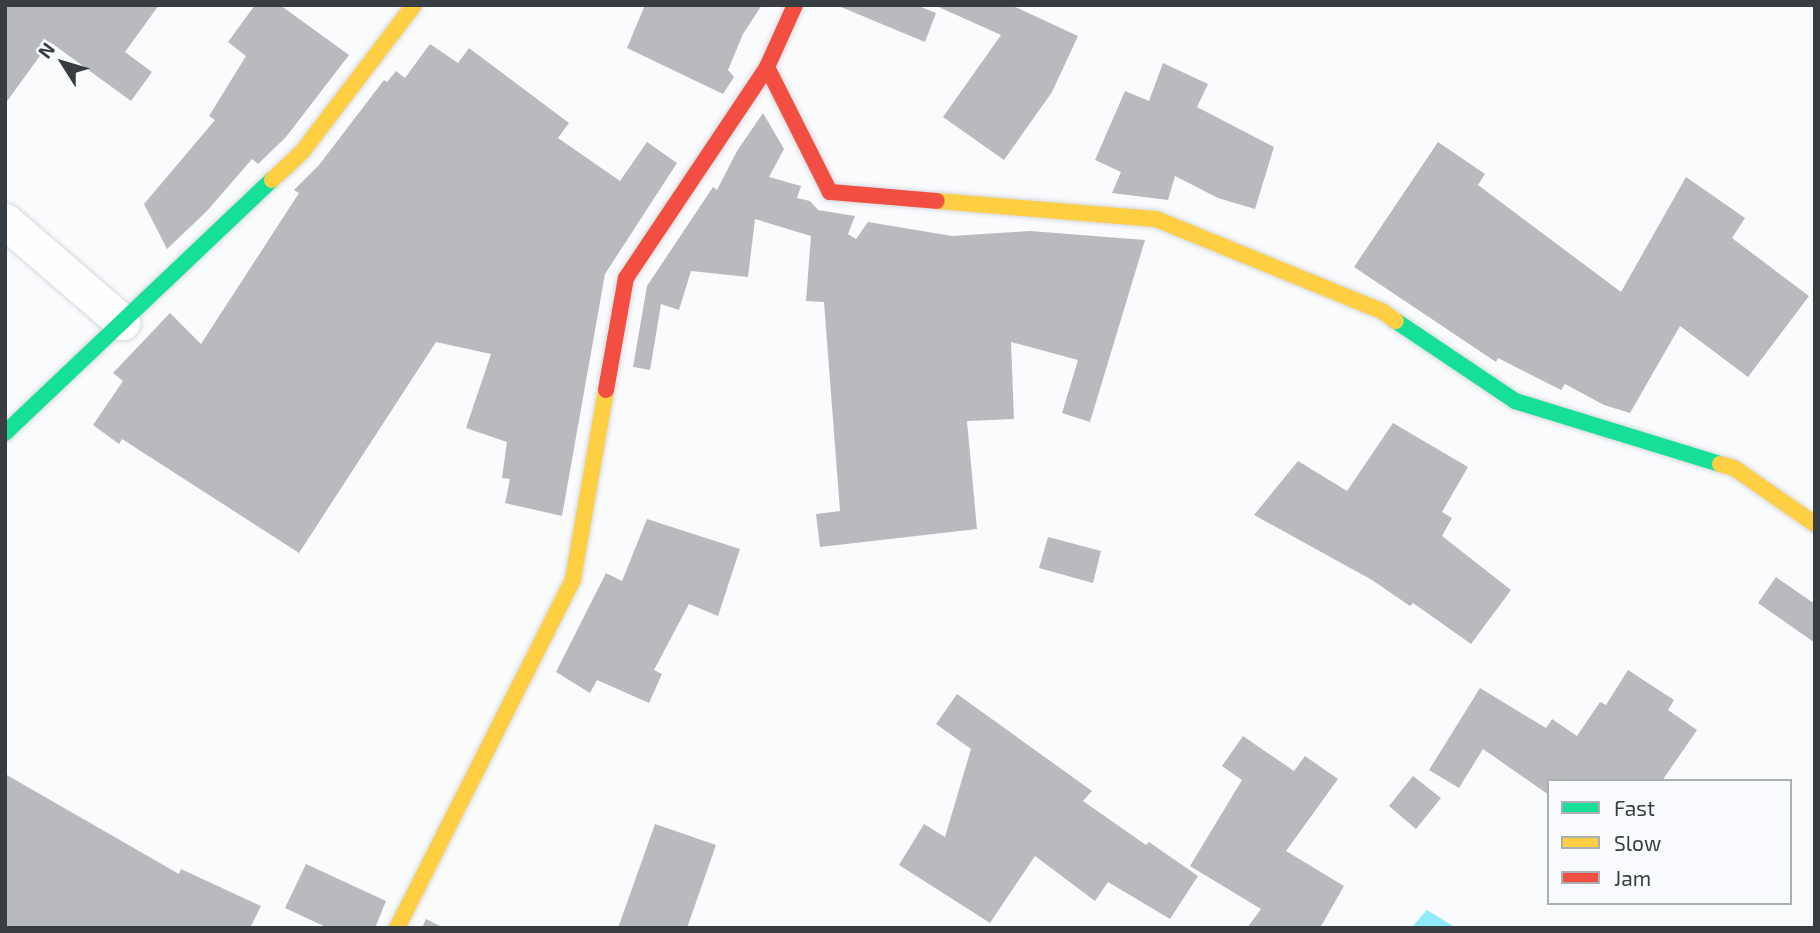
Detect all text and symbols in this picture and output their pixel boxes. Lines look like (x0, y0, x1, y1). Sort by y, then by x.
north arrow (28, 28, 98, 98)
text: N (33, 38, 59, 62)
legend (1547, 779, 1792, 905)
text: Fast (1614, 795, 1655, 820)
text: Slow (1614, 830, 1661, 855)
text: Jam (1614, 865, 1651, 890)

